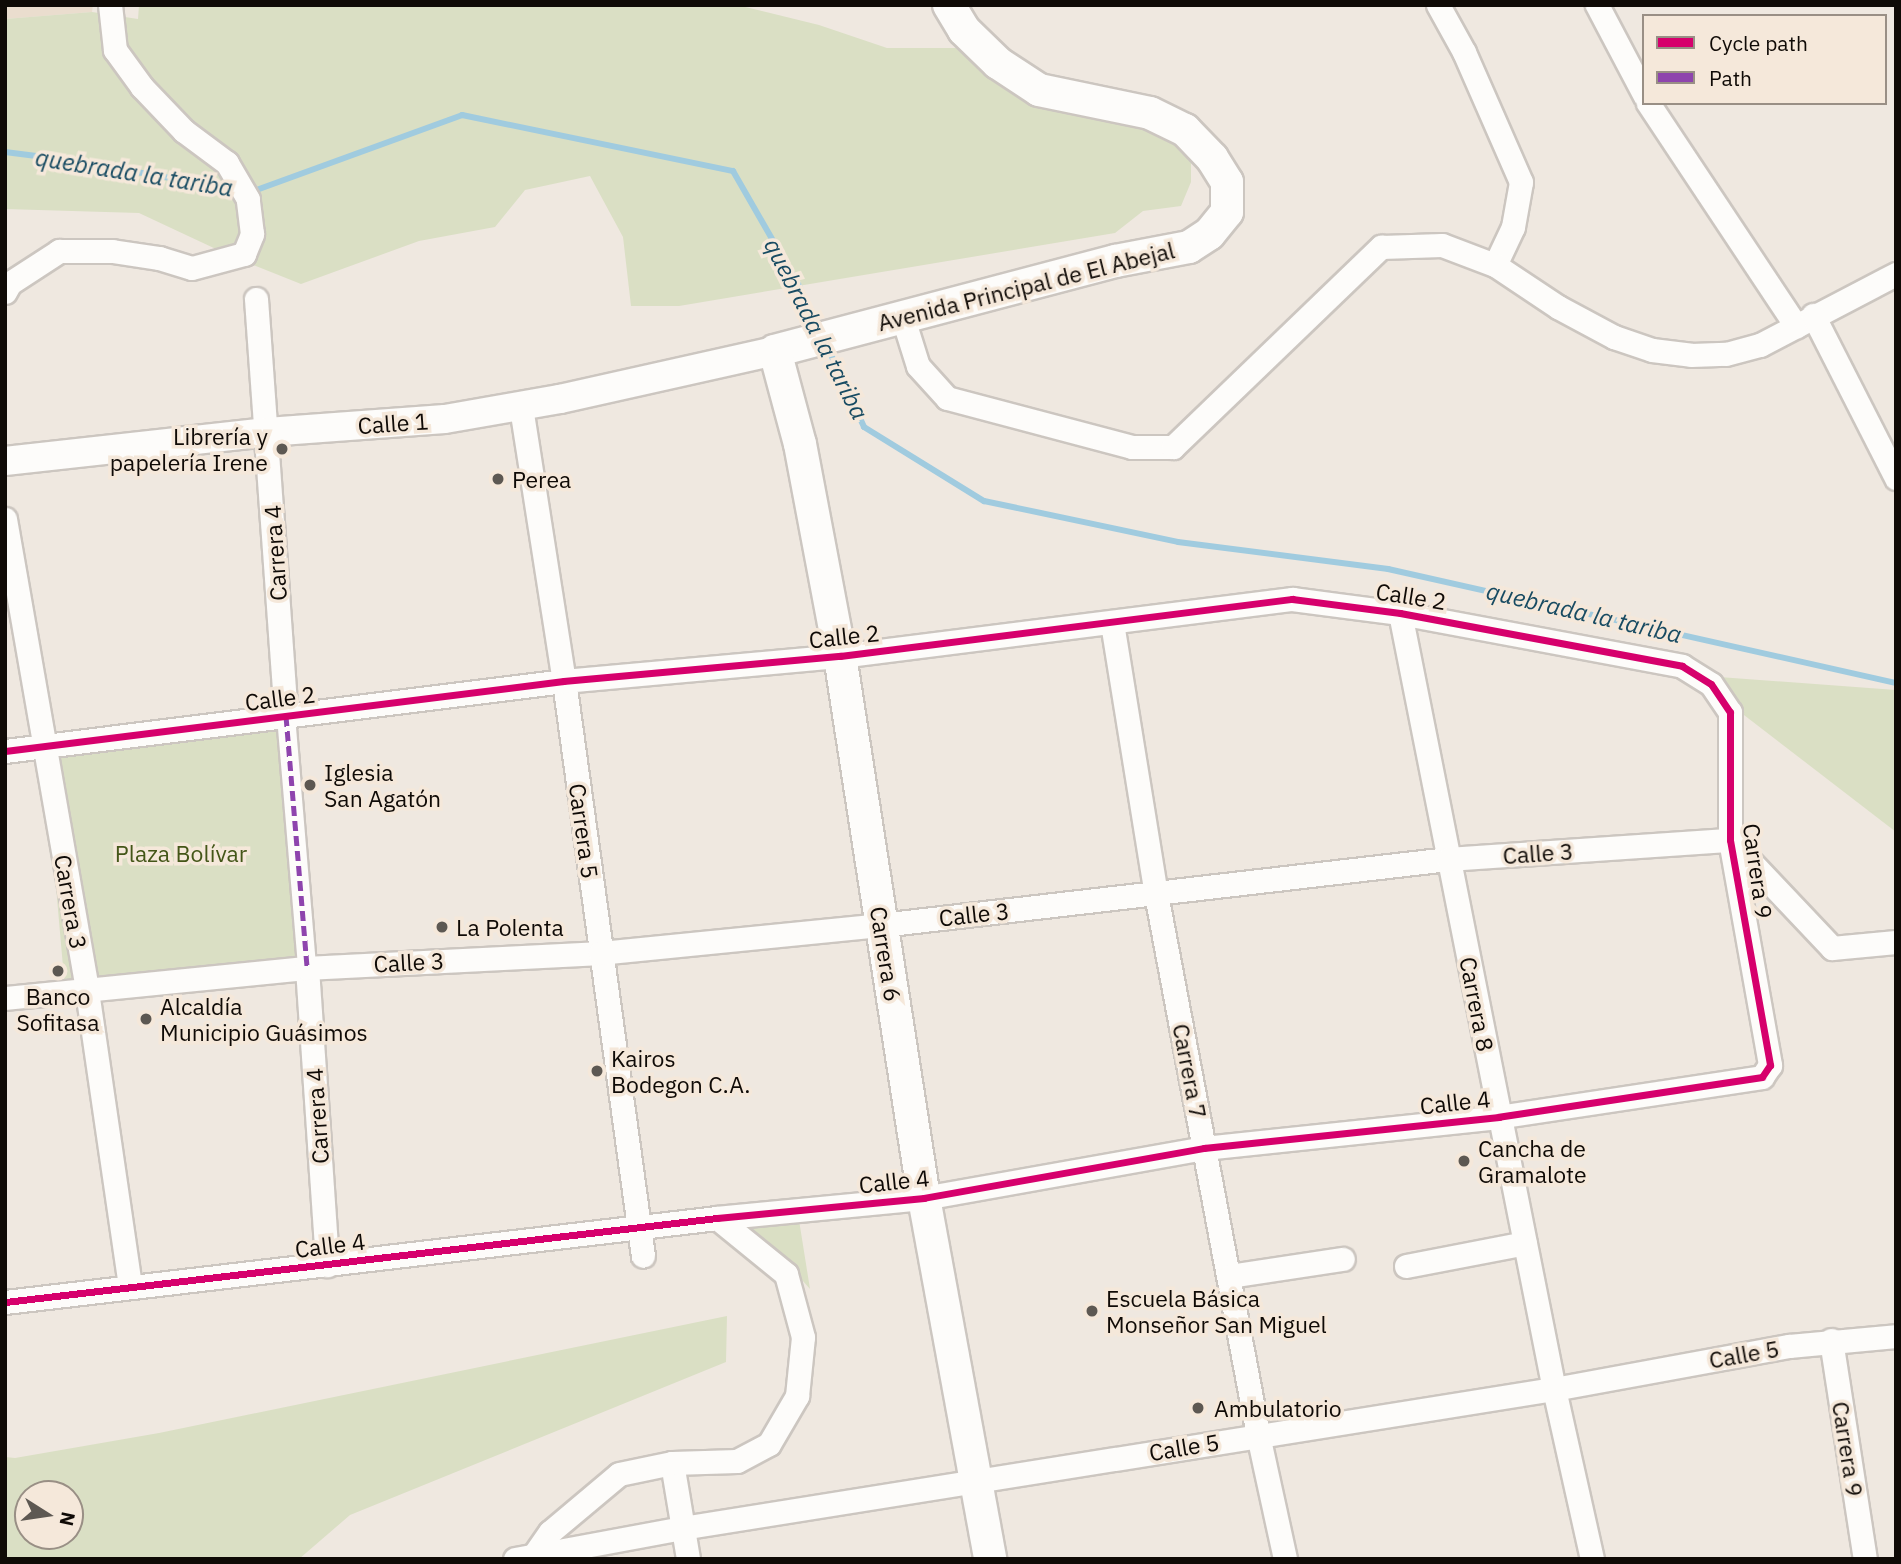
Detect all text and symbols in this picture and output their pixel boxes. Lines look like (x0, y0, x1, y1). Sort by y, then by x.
legend (1642, 14, 1887, 105)
text: Cycle path (1709, 29, 1808, 57)
text: Path (1709, 64, 1752, 92)
water label: quebrada la tariba (33, 143, 235, 203)
water label: quebrada la tariba (758, 234, 874, 424)
street label: Avenida Principal de El Abejal (875, 236, 1177, 336)
street label: Calle 1 (357, 407, 429, 439)
place label: Librería y papelería Irene (110, 422, 268, 476)
marker: Librería y papelería Irene (274, 441, 290, 457)
place label: Perea (512, 465, 571, 493)
marker: Perea (490, 471, 506, 487)
street label: Carrera 4 (258, 504, 292, 602)
street label: Calle 2 (1374, 577, 1448, 615)
water label: quebrada la tariba (1483, 577, 1685, 649)
street label: Calle 2 (807, 619, 881, 653)
street label: Calle 2 (243, 680, 317, 716)
place label: Iglesia San Agatón (324, 758, 441, 812)
marker: Iglesia San Agatón (302, 777, 318, 793)
street label: Carrera 5 (564, 782, 604, 880)
street label: Carrera 9 (1738, 822, 1778, 920)
street label: Calle 3 (1502, 837, 1574, 869)
park label: Plaza Bolívar (115, 839, 247, 867)
street label: Carrera 3 (49, 852, 93, 952)
street label: Calle 3 (937, 897, 1011, 931)
street label: Carrera 6 (865, 905, 907, 1003)
place label: La Polenta (456, 913, 564, 941)
marker: La Polenta (434, 919, 450, 935)
street label: Calle 3 (373, 946, 445, 978)
street label: Carrera 8 (1454, 954, 1500, 1054)
marker: Banco Sofitasa (50, 963, 66, 979)
place label: Banco Sofitasa (17, 982, 99, 1036)
place label: Alcaldía Municipio Guásimos (160, 992, 368, 1046)
marker: Alcaldía Municipio Guásimos (138, 1011, 154, 1027)
street label: Carrera 7 (1167, 1021, 1213, 1121)
place label: Kairos Bodegon C.A. (611, 1044, 750, 1098)
marker: Kairos Bodegon C.A. (589, 1063, 605, 1079)
street label: Carrera 4 (300, 1067, 334, 1165)
street label: Calle 4 (1418, 1085, 1492, 1119)
place label: Cancha de Gramalote (1478, 1134, 1587, 1188)
marker: Cancha de Gramalote (1456, 1153, 1472, 1169)
street label: Calle 4 (857, 1164, 931, 1198)
street label: Calle 4 (293, 1227, 367, 1263)
place label: Escuela Básica Monseñor San Miguel (1106, 1284, 1327, 1338)
marker: Escuela Básica Monseñor San Miguel (1084, 1303, 1100, 1319)
street label: Calle 5 (1707, 1334, 1781, 1374)
place label: Ambulatorio (1214, 1394, 1342, 1422)
marker: Ambulatorio (1188, 1398, 1208, 1418)
street label: Carrera 9 (1827, 1400, 1869, 1498)
street label: Calle 5 (1147, 1428, 1221, 1466)
north arrow (14, 1480, 84, 1550)
text: N (54, 1510, 81, 1528)

